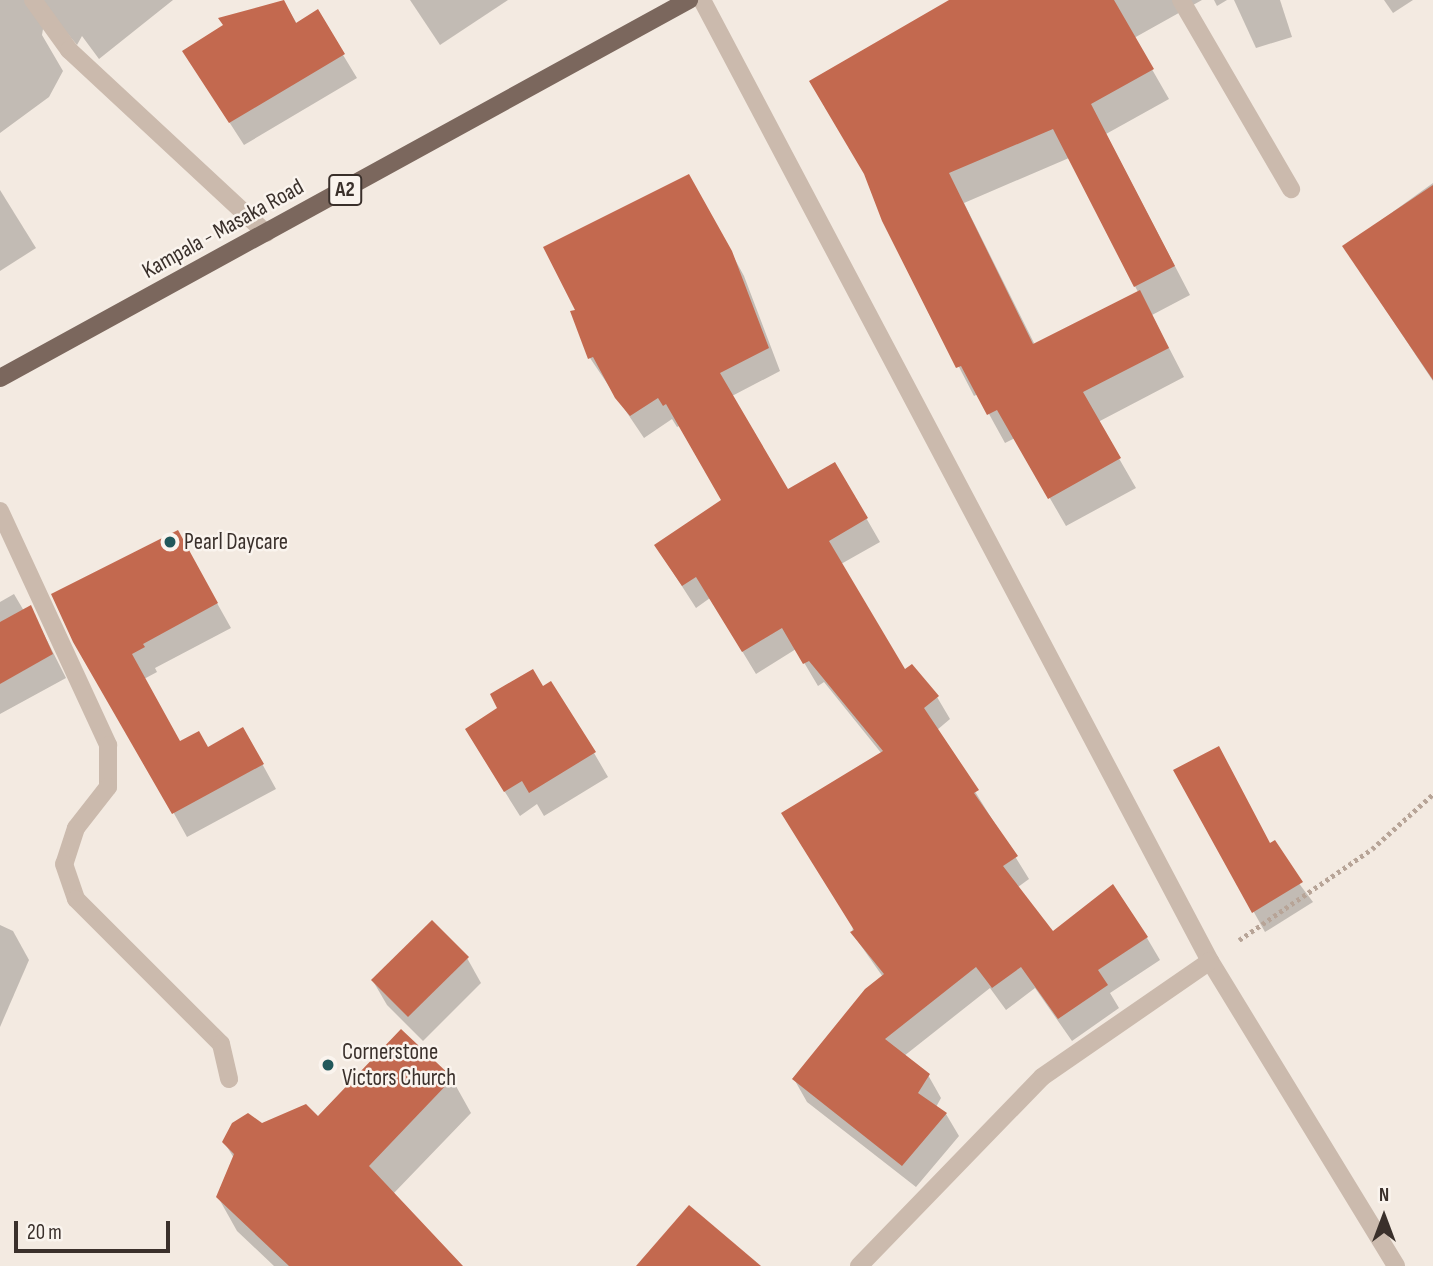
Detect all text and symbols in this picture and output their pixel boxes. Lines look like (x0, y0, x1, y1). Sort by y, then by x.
road number: A2 (328, 172, 362, 208)
street label: Kampala - Masaka Road (137, 173, 309, 285)
place label: Pearl Daycare (184, 528, 288, 556)
marker: Pearl Daycare (162, 534, 178, 550)
place label: Cornerstone Victors Church (342, 1038, 456, 1092)
marker: Cornerstone Victors Church (320, 1057, 336, 1073)
north arrow (1349, 1182, 1419, 1252)
text: N (1379, 1184, 1389, 1207)
scale bar (18, 1206, 173, 1250)
text: 20 m (27, 1220, 62, 1245)

